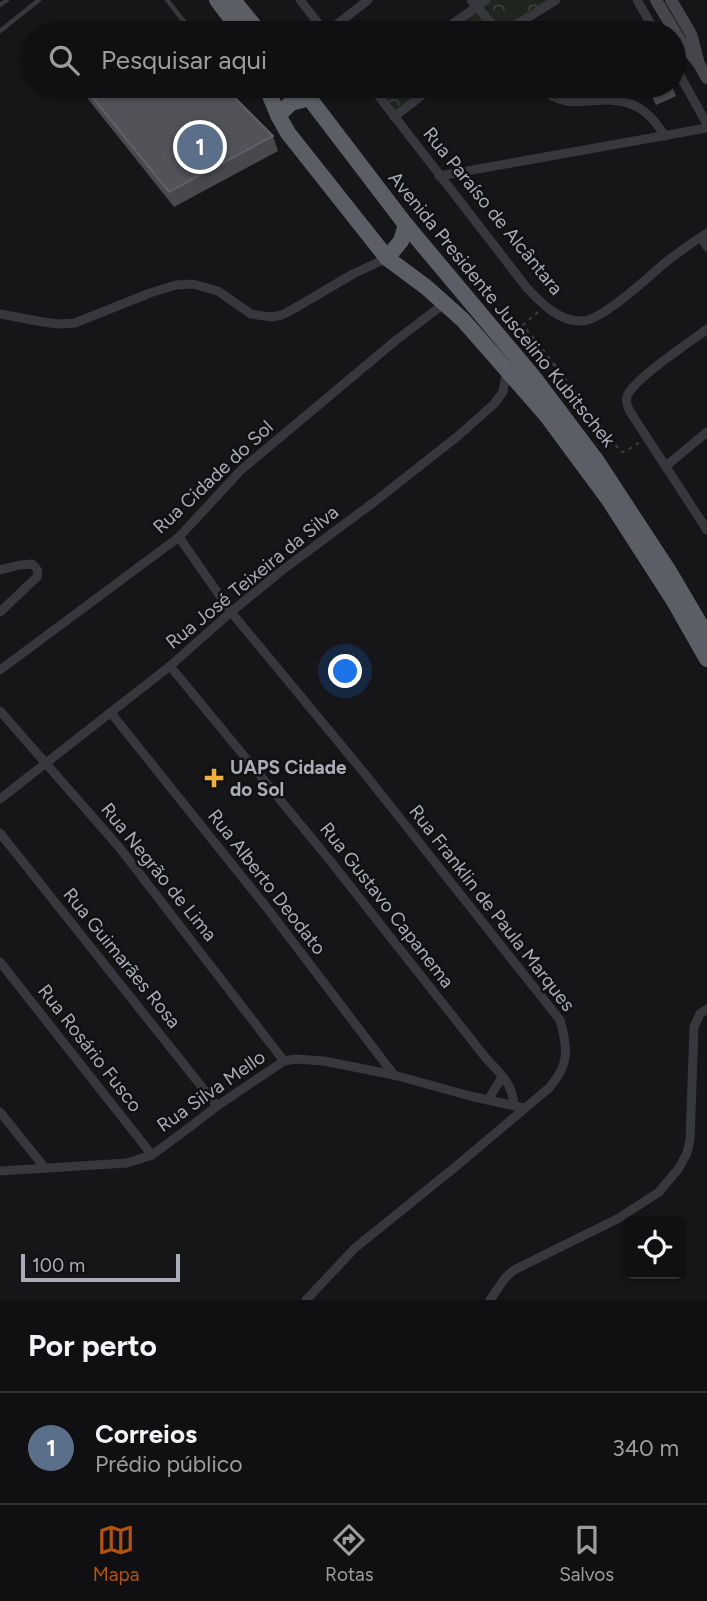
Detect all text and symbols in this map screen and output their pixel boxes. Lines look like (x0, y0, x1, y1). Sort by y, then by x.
search box (21, 21, 686, 98)
icon: search (45, 41, 83, 79)
text: Pesquisar aqui (101, 44, 267, 76)
pin: 1 (177, 121, 223, 173)
street label: Rua Paraíso de Alcântara (418, 122, 568, 300)
street label: Avenida Presidente Juscelino Kubitschek (384, 167, 621, 452)
street label: Rua Cidade do Sol (148, 415, 278, 539)
street label: Rua José Teixeira da Silva (161, 500, 343, 654)
your location (328, 654, 362, 688)
place label: UAPS Cidade do Sol (230, 756, 347, 801)
marker: UAPS Cidade do Sol (204, 768, 224, 788)
street label: Rua Negrão de Lima (96, 798, 222, 946)
street label: Rua Franklin de Paula Marques (404, 800, 580, 1016)
street label: Rua Alberto Deodato (203, 805, 331, 959)
street label: Rua Gustavo Capanema (315, 818, 459, 992)
street label: Rua Guimarães Rosa (58, 883, 186, 1033)
street label: Rua Rosário Fusco (33, 980, 147, 1116)
street label: Rua Silva Mello (152, 1045, 270, 1137)
map controls (623, 1216, 686, 1279)
button: locate (623, 1216, 686, 1279)
scale bar (21, 1251, 180, 1283)
text: 100 m (32, 1254, 85, 1277)
text: Por perto (28, 1327, 157, 1364)
text: Correios (95, 1418, 197, 1450)
text: 1 (46, 1434, 56, 1462)
text: 340 m (612, 1434, 679, 1462)
text: Prédio público (95, 1450, 243, 1478)
tab: Mapa (93, 1521, 139, 1586)
tab: Rotas (325, 1521, 374, 1586)
tab: Salvos (559, 1521, 614, 1586)

